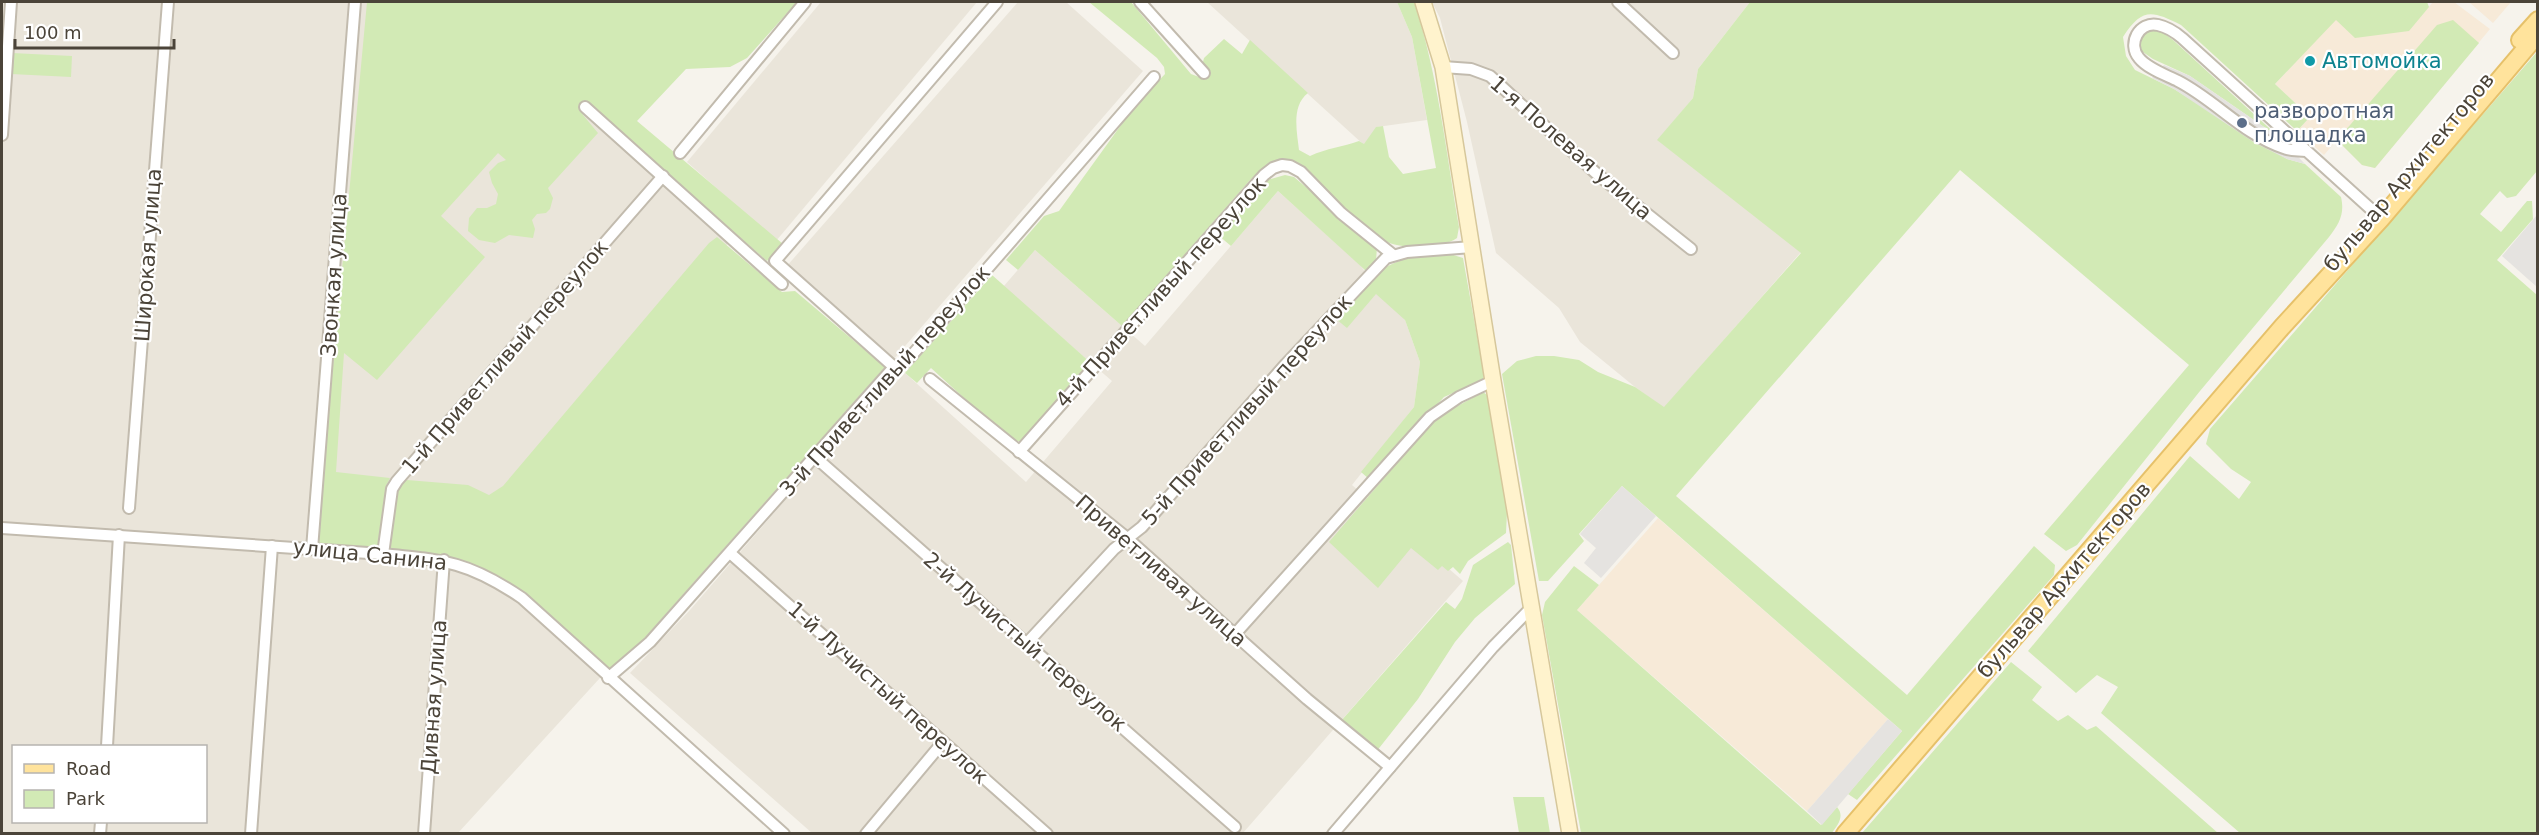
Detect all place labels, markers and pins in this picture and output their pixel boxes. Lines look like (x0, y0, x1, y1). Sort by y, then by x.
place label: Автомойка (2322, 49, 2442, 73)
marker: Автомойка (2303, 54, 2317, 68)
place label: разворотная площадка (2254, 99, 2394, 147)
marker: разворотная площадка (2235, 116, 2249, 130)

